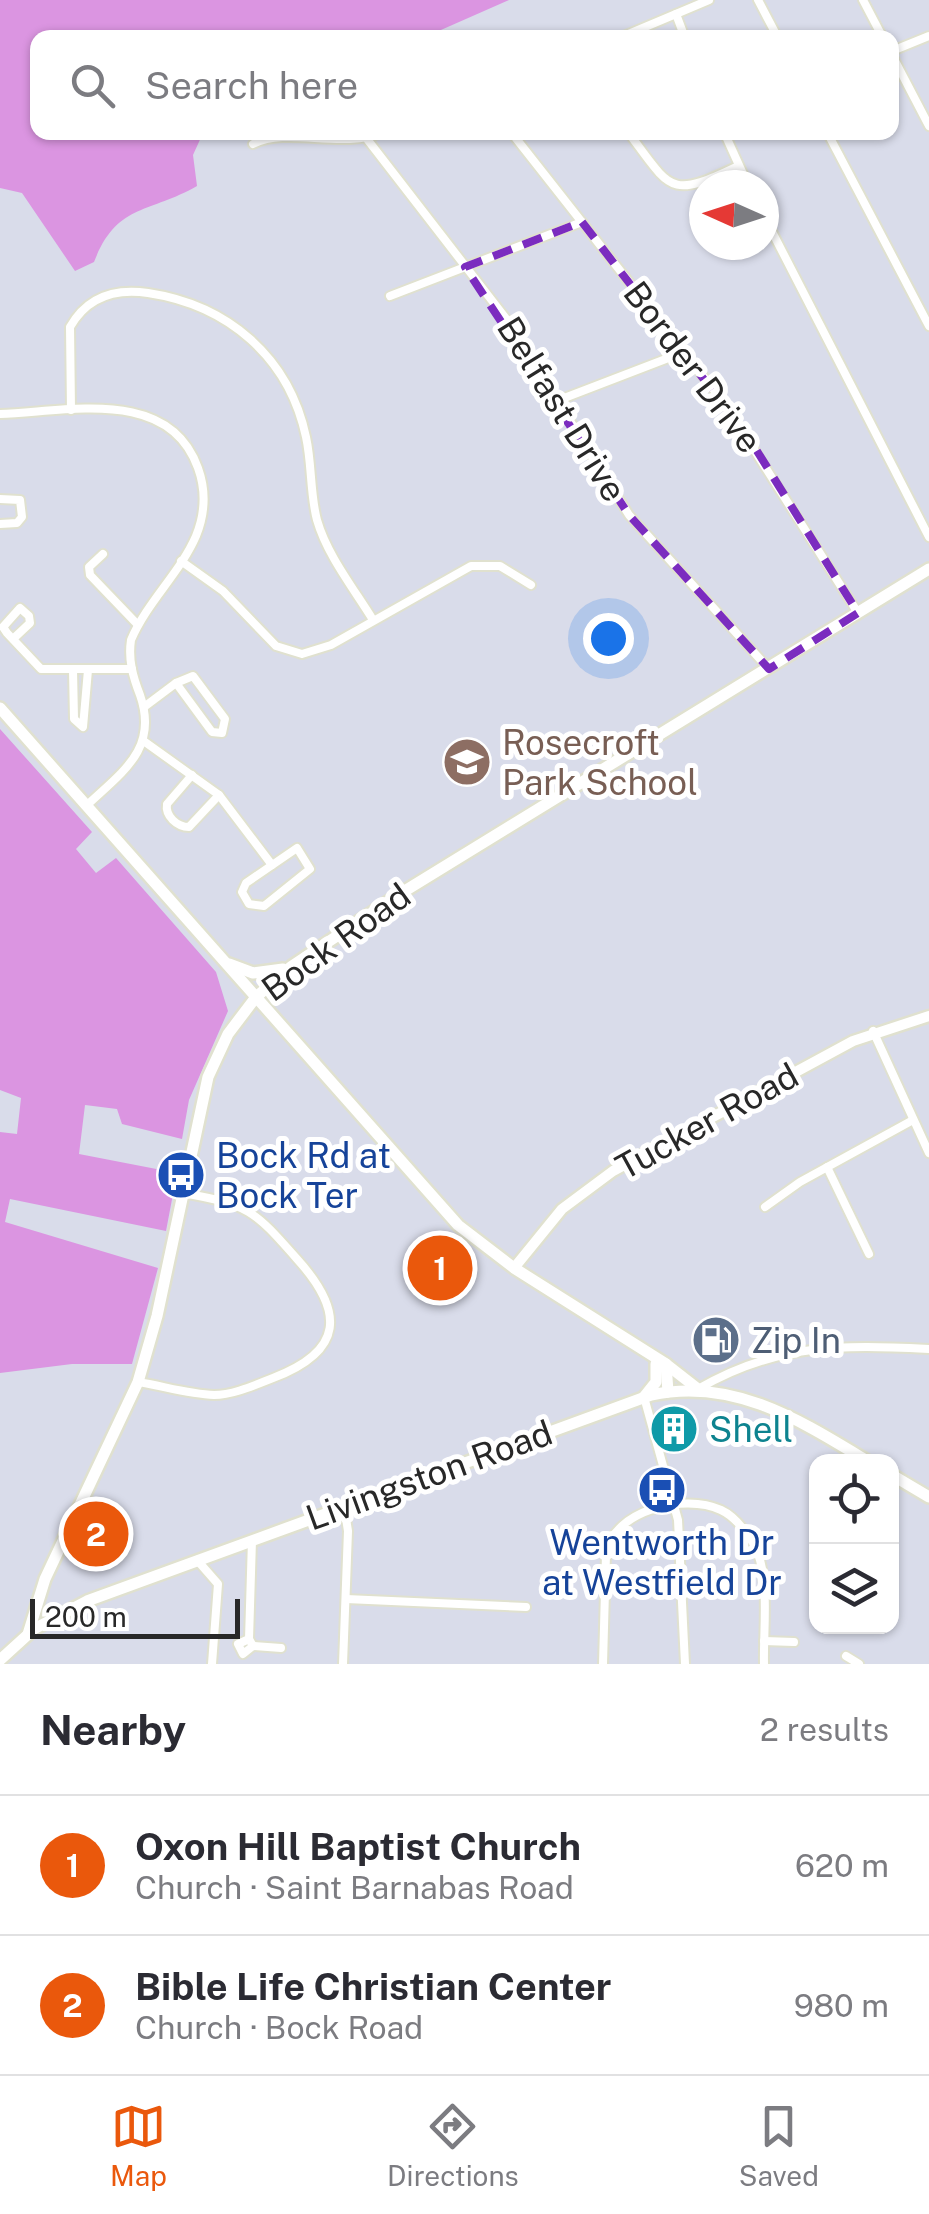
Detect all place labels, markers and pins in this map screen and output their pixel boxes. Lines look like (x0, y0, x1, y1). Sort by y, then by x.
place label: Rosecroft Park School (502, 722, 698, 803)
school or university icon: Rosecroft Park School (441, 736, 493, 788)
place label: Bock Rd at Bock Ter (216, 1135, 391, 1216)
bus stop icon: Bock Rd at Bock Ter (155, 1149, 207, 1201)
pin: 1 (408, 1230, 472, 1306)
fuel station icon: Zip In (690, 1314, 742, 1366)
place label: Zip In (751, 1320, 841, 1361)
building icon: Shell (648, 1403, 700, 1455)
place label: Shell (709, 1409, 793, 1450)
bus stop icon: Wentworth Dr at Westfield Dr (636, 1464, 688, 1516)
pin: 2 (64, 1496, 128, 1572)
place label: Wentworth Dr at Westfield Dr (542, 1522, 782, 1603)

